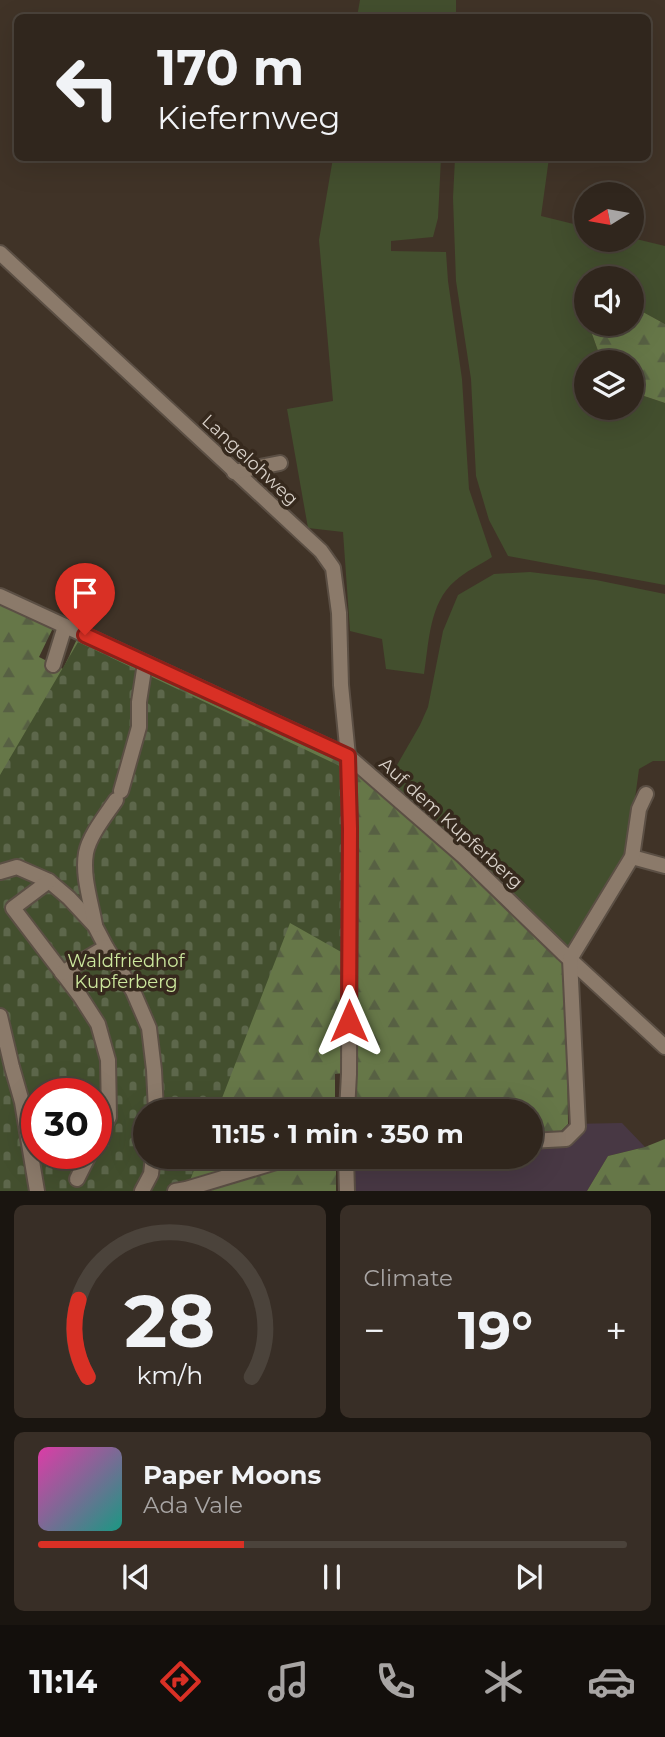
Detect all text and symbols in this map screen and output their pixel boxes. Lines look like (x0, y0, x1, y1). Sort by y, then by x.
text: 170 m (157, 38, 304, 97)
icon: left (42, 42, 133, 133)
text: Kiefernweg (157, 98, 340, 137)
north arrow (574, 182, 644, 252)
map controls (574, 182, 644, 420)
button: sound (574, 266, 644, 336)
button: layers (574, 350, 644, 420)
street label: Langelohweg (197, 410, 303, 510)
pin (55, 563, 115, 635)
icon: arrive (66, 574, 104, 612)
street label: Auf dem Kupferberg (375, 753, 527, 893)
park label: Waldfriedhof Kupferberg (67, 950, 186, 993)
position arrow (312, 984, 386, 1058)
speed limit sign: 30 (21, 1078, 112, 1169)
text: 11:15 · 1 min · 350 m (212, 1118, 464, 1150)
text: Climate (364, 1264, 453, 1292)
text: 28 (124, 1278, 215, 1366)
text: 19° (458, 1299, 533, 1362)
text: − (364, 1307, 385, 1354)
text: + (605, 1307, 627, 1354)
text: km/h (136, 1360, 203, 1390)
text: Paper Moons (143, 1459, 321, 1491)
text: Ada Vale (143, 1491, 243, 1519)
icon: previous (117, 1558, 155, 1596)
icon: pause (313, 1558, 351, 1596)
icon: next (510, 1558, 548, 1596)
icon: directions (156, 1657, 205, 1706)
icon: music (264, 1657, 313, 1706)
icon: phone (371, 1657, 420, 1706)
icon: climate (479, 1657, 528, 1706)
icon: car (587, 1657, 636, 1706)
text: 11:14 (29, 1662, 97, 1701)

